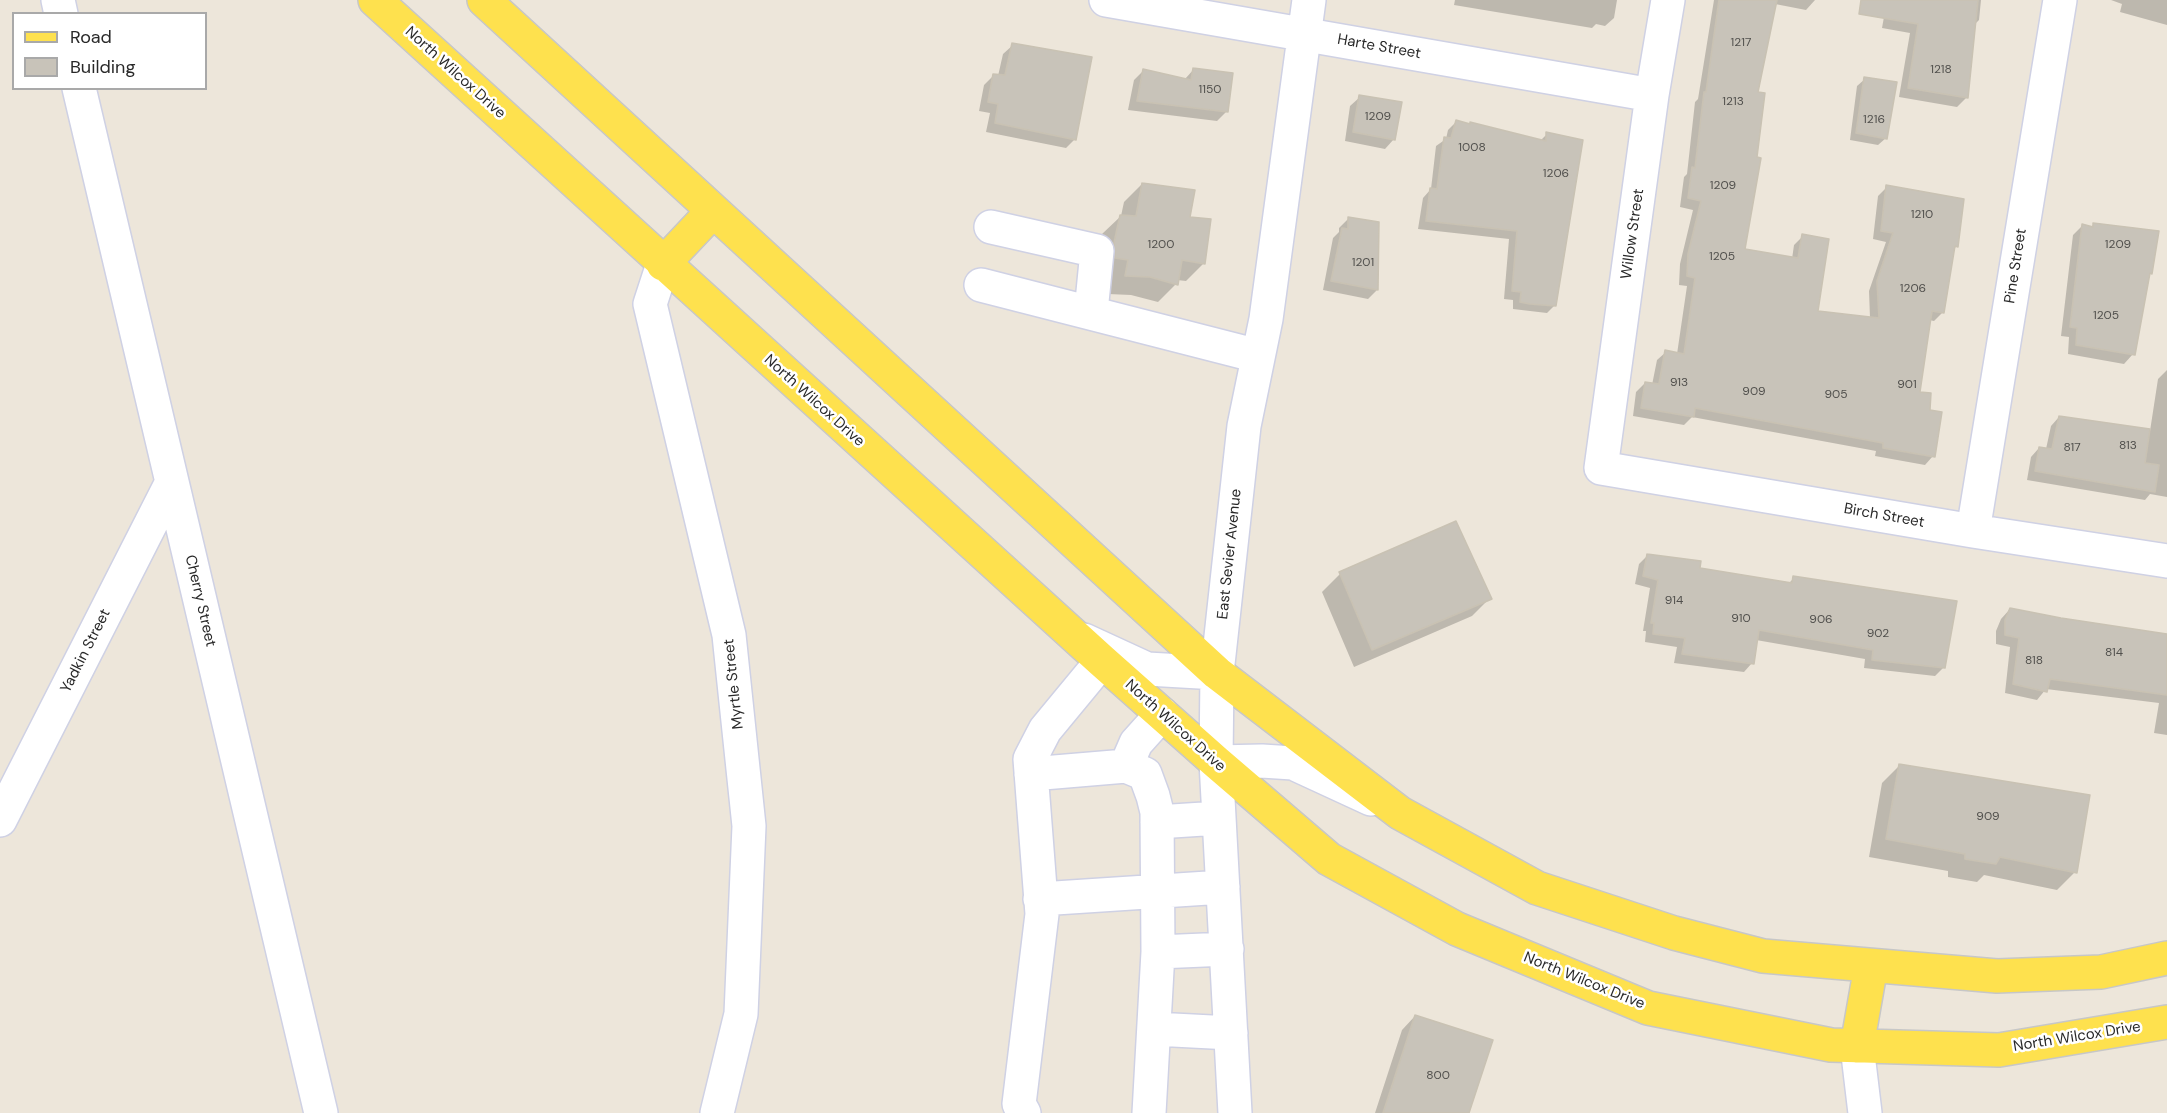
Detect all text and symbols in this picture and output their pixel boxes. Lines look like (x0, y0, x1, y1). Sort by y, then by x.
legend (12, 12, 207, 90)
street label: North Wilcox Drive (401, 23, 509, 123)
text: Road (70, 25, 112, 49)
street label: Harte Street (1336, 31, 1422, 63)
house number: 1217 (1731, 36, 1751, 50)
text: Building (70, 55, 135, 79)
house number: 1218 (1930, 63, 1952, 77)
house number: 1150 (1198, 83, 1222, 97)
house number: 1213 (1722, 95, 1744, 109)
house number: 1209 (1365, 110, 1391, 124)
house number: 1216 (1863, 113, 1885, 127)
house number: 1008 (1458, 141, 1486, 155)
house number: 1206 (1543, 167, 1569, 181)
house number: 1209 (1710, 179, 1736, 193)
street label: Willow Street (1618, 188, 1648, 280)
house number: 1210 (1911, 208, 1933, 222)
street label: Pine Street (2001, 227, 2031, 305)
house number: 1200 (1148, 238, 1174, 252)
house number: 1209 (2105, 238, 2131, 252)
house number: 1205 (1709, 250, 1735, 264)
house number: 1201 (1352, 256, 1374, 270)
house number: 1206 (1900, 282, 1926, 296)
house number: 1205 (2093, 309, 2119, 323)
street label: North Wilcox Drive (760, 351, 868, 451)
house number: 913 (1670, 376, 1688, 390)
house number: 901 (1897, 378, 1917, 392)
house number: 909 (1742, 385, 1766, 399)
house number: 905 (1824, 388, 1848, 402)
house number: 813 (2119, 439, 2137, 453)
house number: 817 (2063, 441, 2081, 455)
street label: East Sevier Avenue (1214, 488, 1246, 620)
street label: Birch Street (1842, 500, 1926, 532)
street label: Cherry Street (181, 553, 219, 649)
house number: 914 (1665, 594, 1683, 608)
street label: Yadkin Street (57, 606, 115, 696)
house number: 910 (1731, 612, 1751, 626)
house number: 906 (1809, 613, 1833, 627)
house number: 902 (1867, 627, 1889, 641)
street label: Myrtle Street (720, 638, 748, 730)
house number: 814 (2105, 646, 2123, 660)
house number: 818 (2025, 654, 2043, 668)
street label: North Wilcox Drive (1121, 676, 1229, 776)
house number: 909 (1976, 810, 2000, 824)
street label: North Wilcox Drive (1521, 949, 1647, 1013)
street label: North Wilcox Drive (2012, 1018, 2142, 1056)
house number: 800 (1426, 1069, 1450, 1083)

